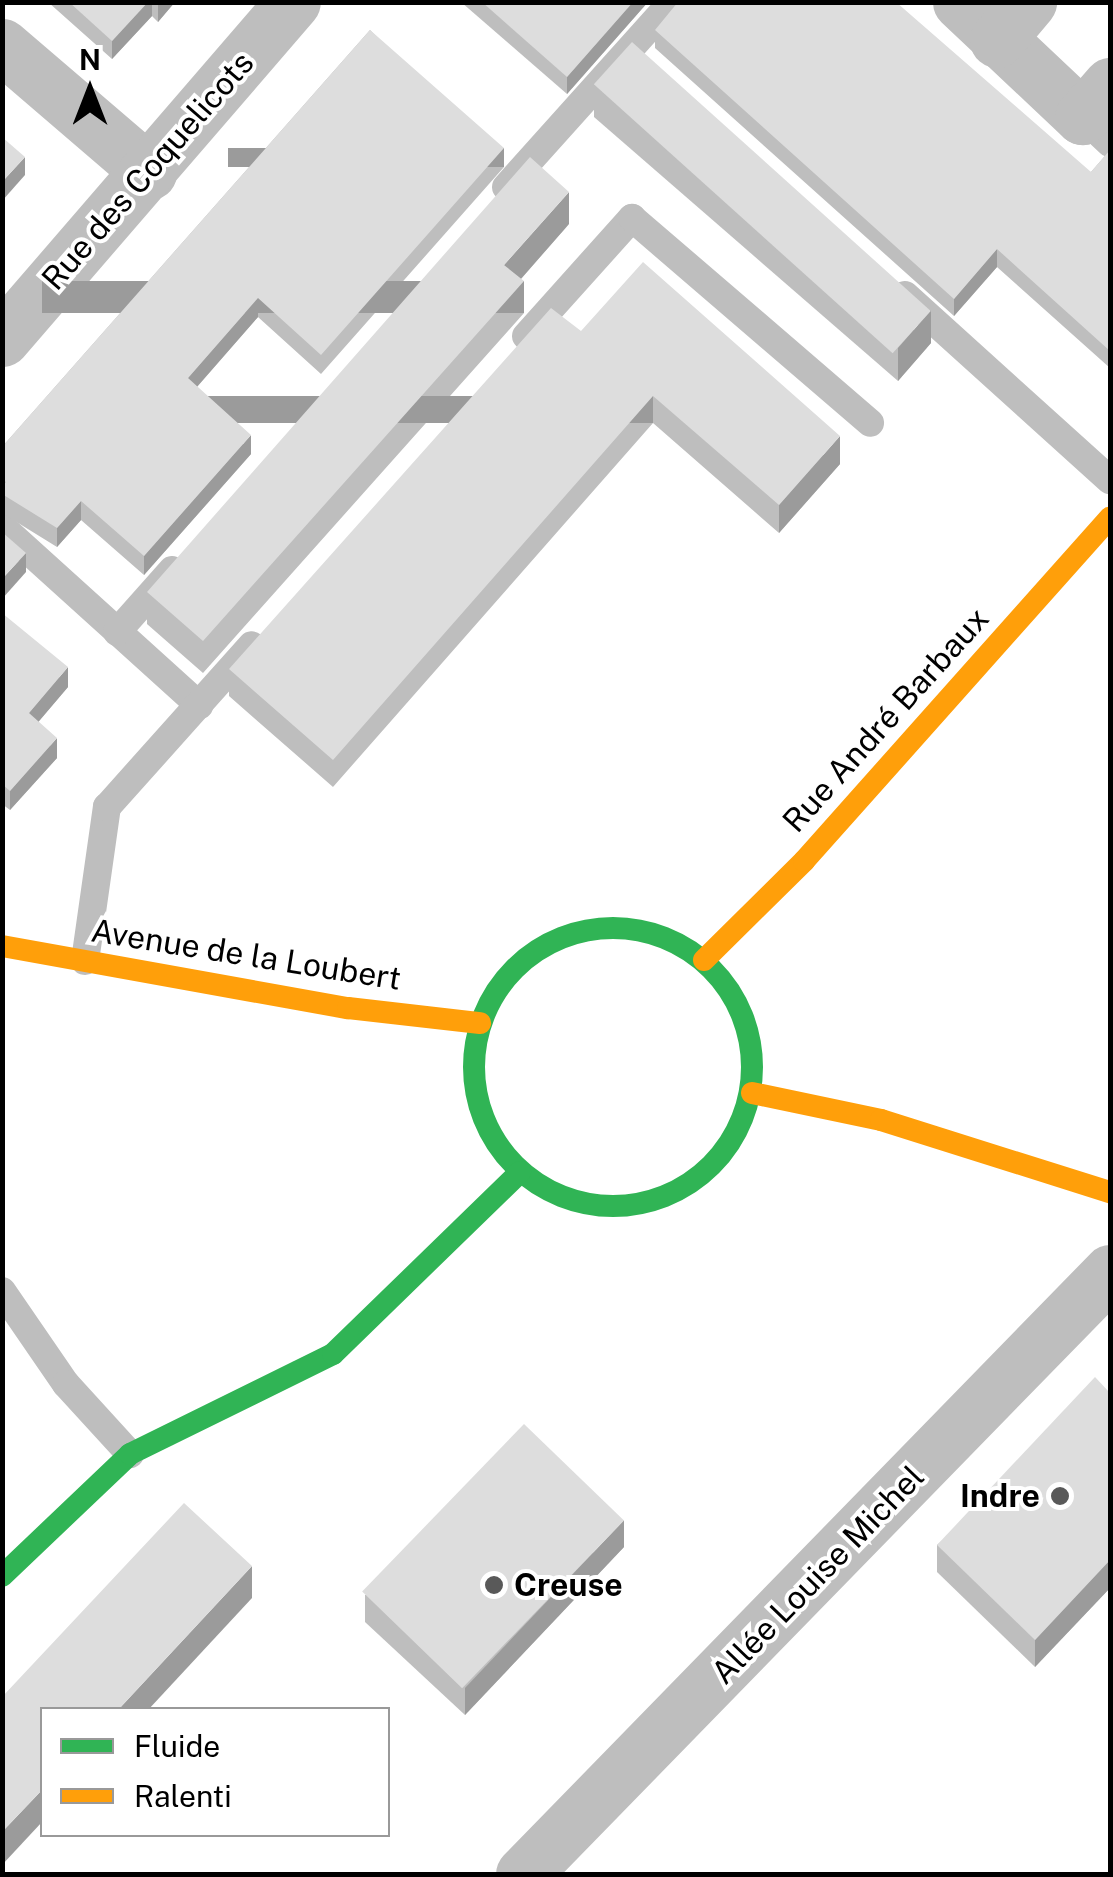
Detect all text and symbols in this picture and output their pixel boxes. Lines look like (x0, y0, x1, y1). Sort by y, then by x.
north arrow (40, 40, 140, 140)
text: N (79, 43, 101, 76)
street label: Rue des Coquelicots (34, 44, 262, 298)
street label: Rue André Barbaux (775, 600, 997, 840)
street label: Avenue de la Loubert (88, 911, 404, 999)
street label: Allée Louise Michel (704, 1458, 932, 1692)
place label: Indre (960, 1477, 1040, 1515)
marker: Indre (1049, 1485, 1071, 1507)
place label: Creuse (514, 1566, 623, 1604)
marker: Creuse (483, 1574, 505, 1596)
legend (40, 1707, 390, 1837)
text: Fluide (134, 1728, 220, 1764)
text: Ralenti (134, 1778, 232, 1814)

